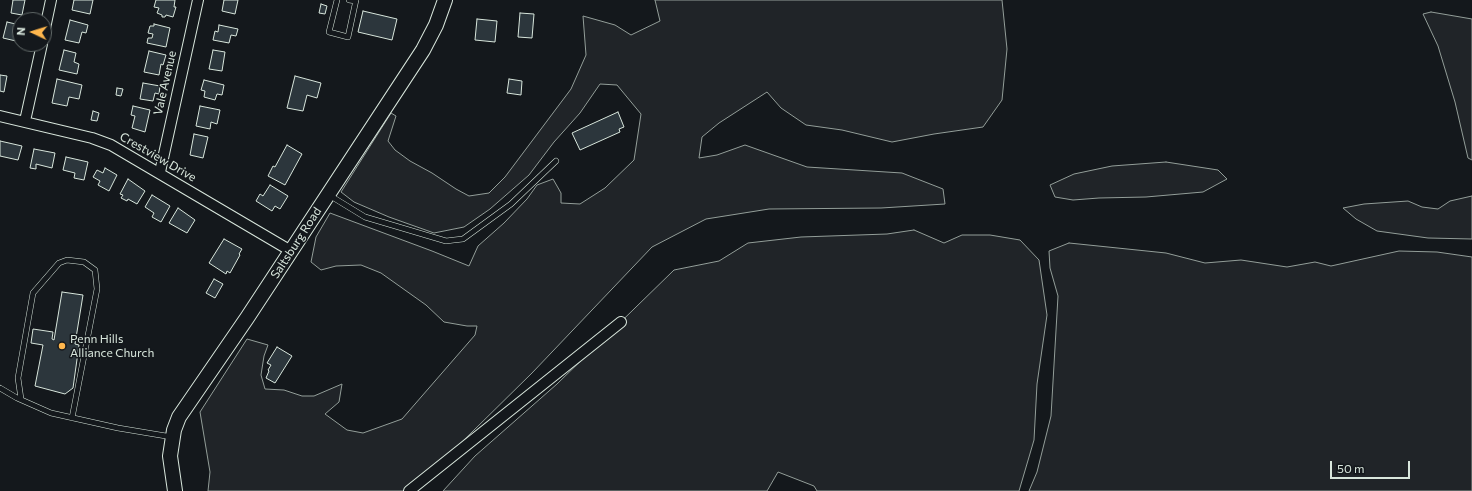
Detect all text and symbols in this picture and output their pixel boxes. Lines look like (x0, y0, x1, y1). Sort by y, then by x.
north arrow (12, 12, 52, 52)
text: N (14, 27, 27, 36)
street label: Vale Avenue (151, 49, 179, 117)
street label: Crestview Drive (117, 129, 199, 185)
street label: Saltsburg Road (268, 205, 324, 281)
place label: Penn Hills Alliance Church (70, 332, 154, 360)
marker: Penn Hills Alliance Church (57, 341, 67, 351)
scale bar (1332, 453, 1412, 479)
text: 50 m (1337, 461, 1365, 475)

